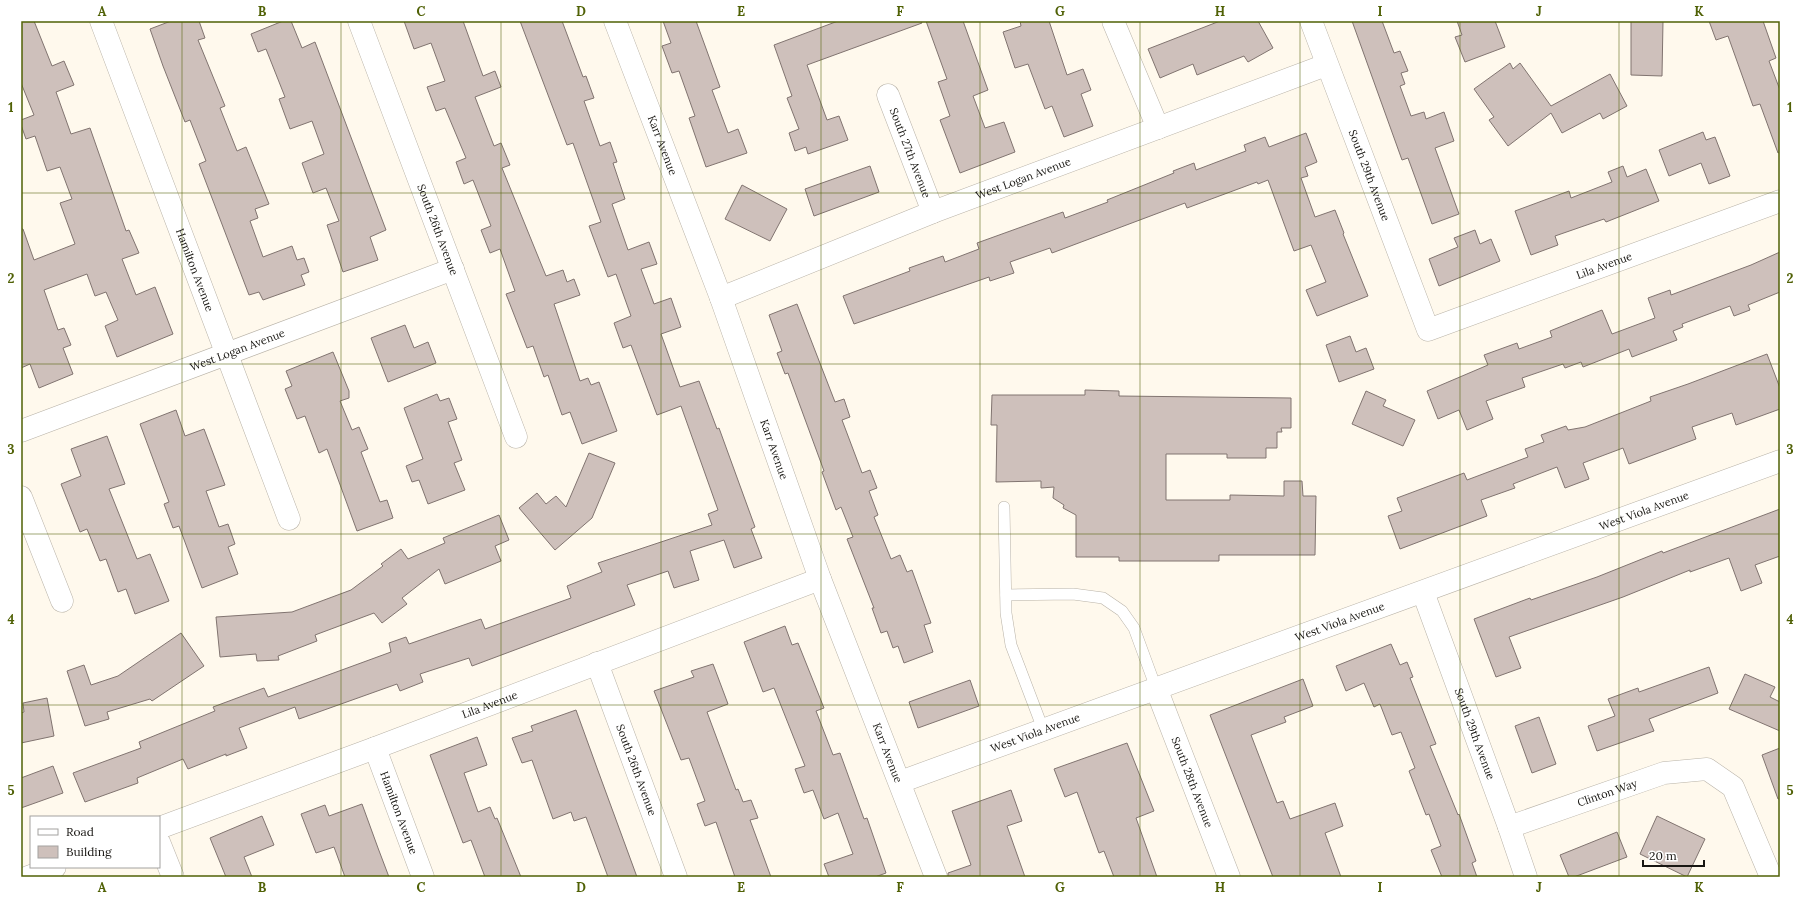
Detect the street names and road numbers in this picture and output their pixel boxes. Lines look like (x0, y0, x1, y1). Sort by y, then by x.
street label: South 27th Avenue (887, 106, 934, 200)
street label: Karr Avenue (645, 113, 680, 177)
street label: South 29th Avenue (1346, 128, 1393, 223)
street label: West Logan Avenue (974, 154, 1073, 202)
street label: South 26th Avenue (414, 182, 461, 277)
street label: Hamilton Avenue (173, 226, 217, 313)
street label: Lila Avenue (1574, 249, 1634, 282)
street label: West Logan Avenue (188, 326, 287, 374)
street label: Karr Avenue (757, 417, 791, 481)
street label: West Viola Avenue (1597, 488, 1691, 533)
street label: West Viola Avenue (1293, 599, 1386, 644)
street label: South 29th Avenue (1452, 686, 1498, 782)
street label: Lila Avenue (460, 688, 519, 721)
street label: West Viola Avenue (989, 710, 1082, 755)
street label: Karr Avenue (870, 721, 906, 785)
street label: South 26th Avenue (613, 722, 660, 818)
street label: South 28th Avenue (1169, 735, 1216, 830)
street label: Hamilton Avenue (377, 769, 421, 856)
street label: Clinton Way (1575, 776, 1639, 810)

